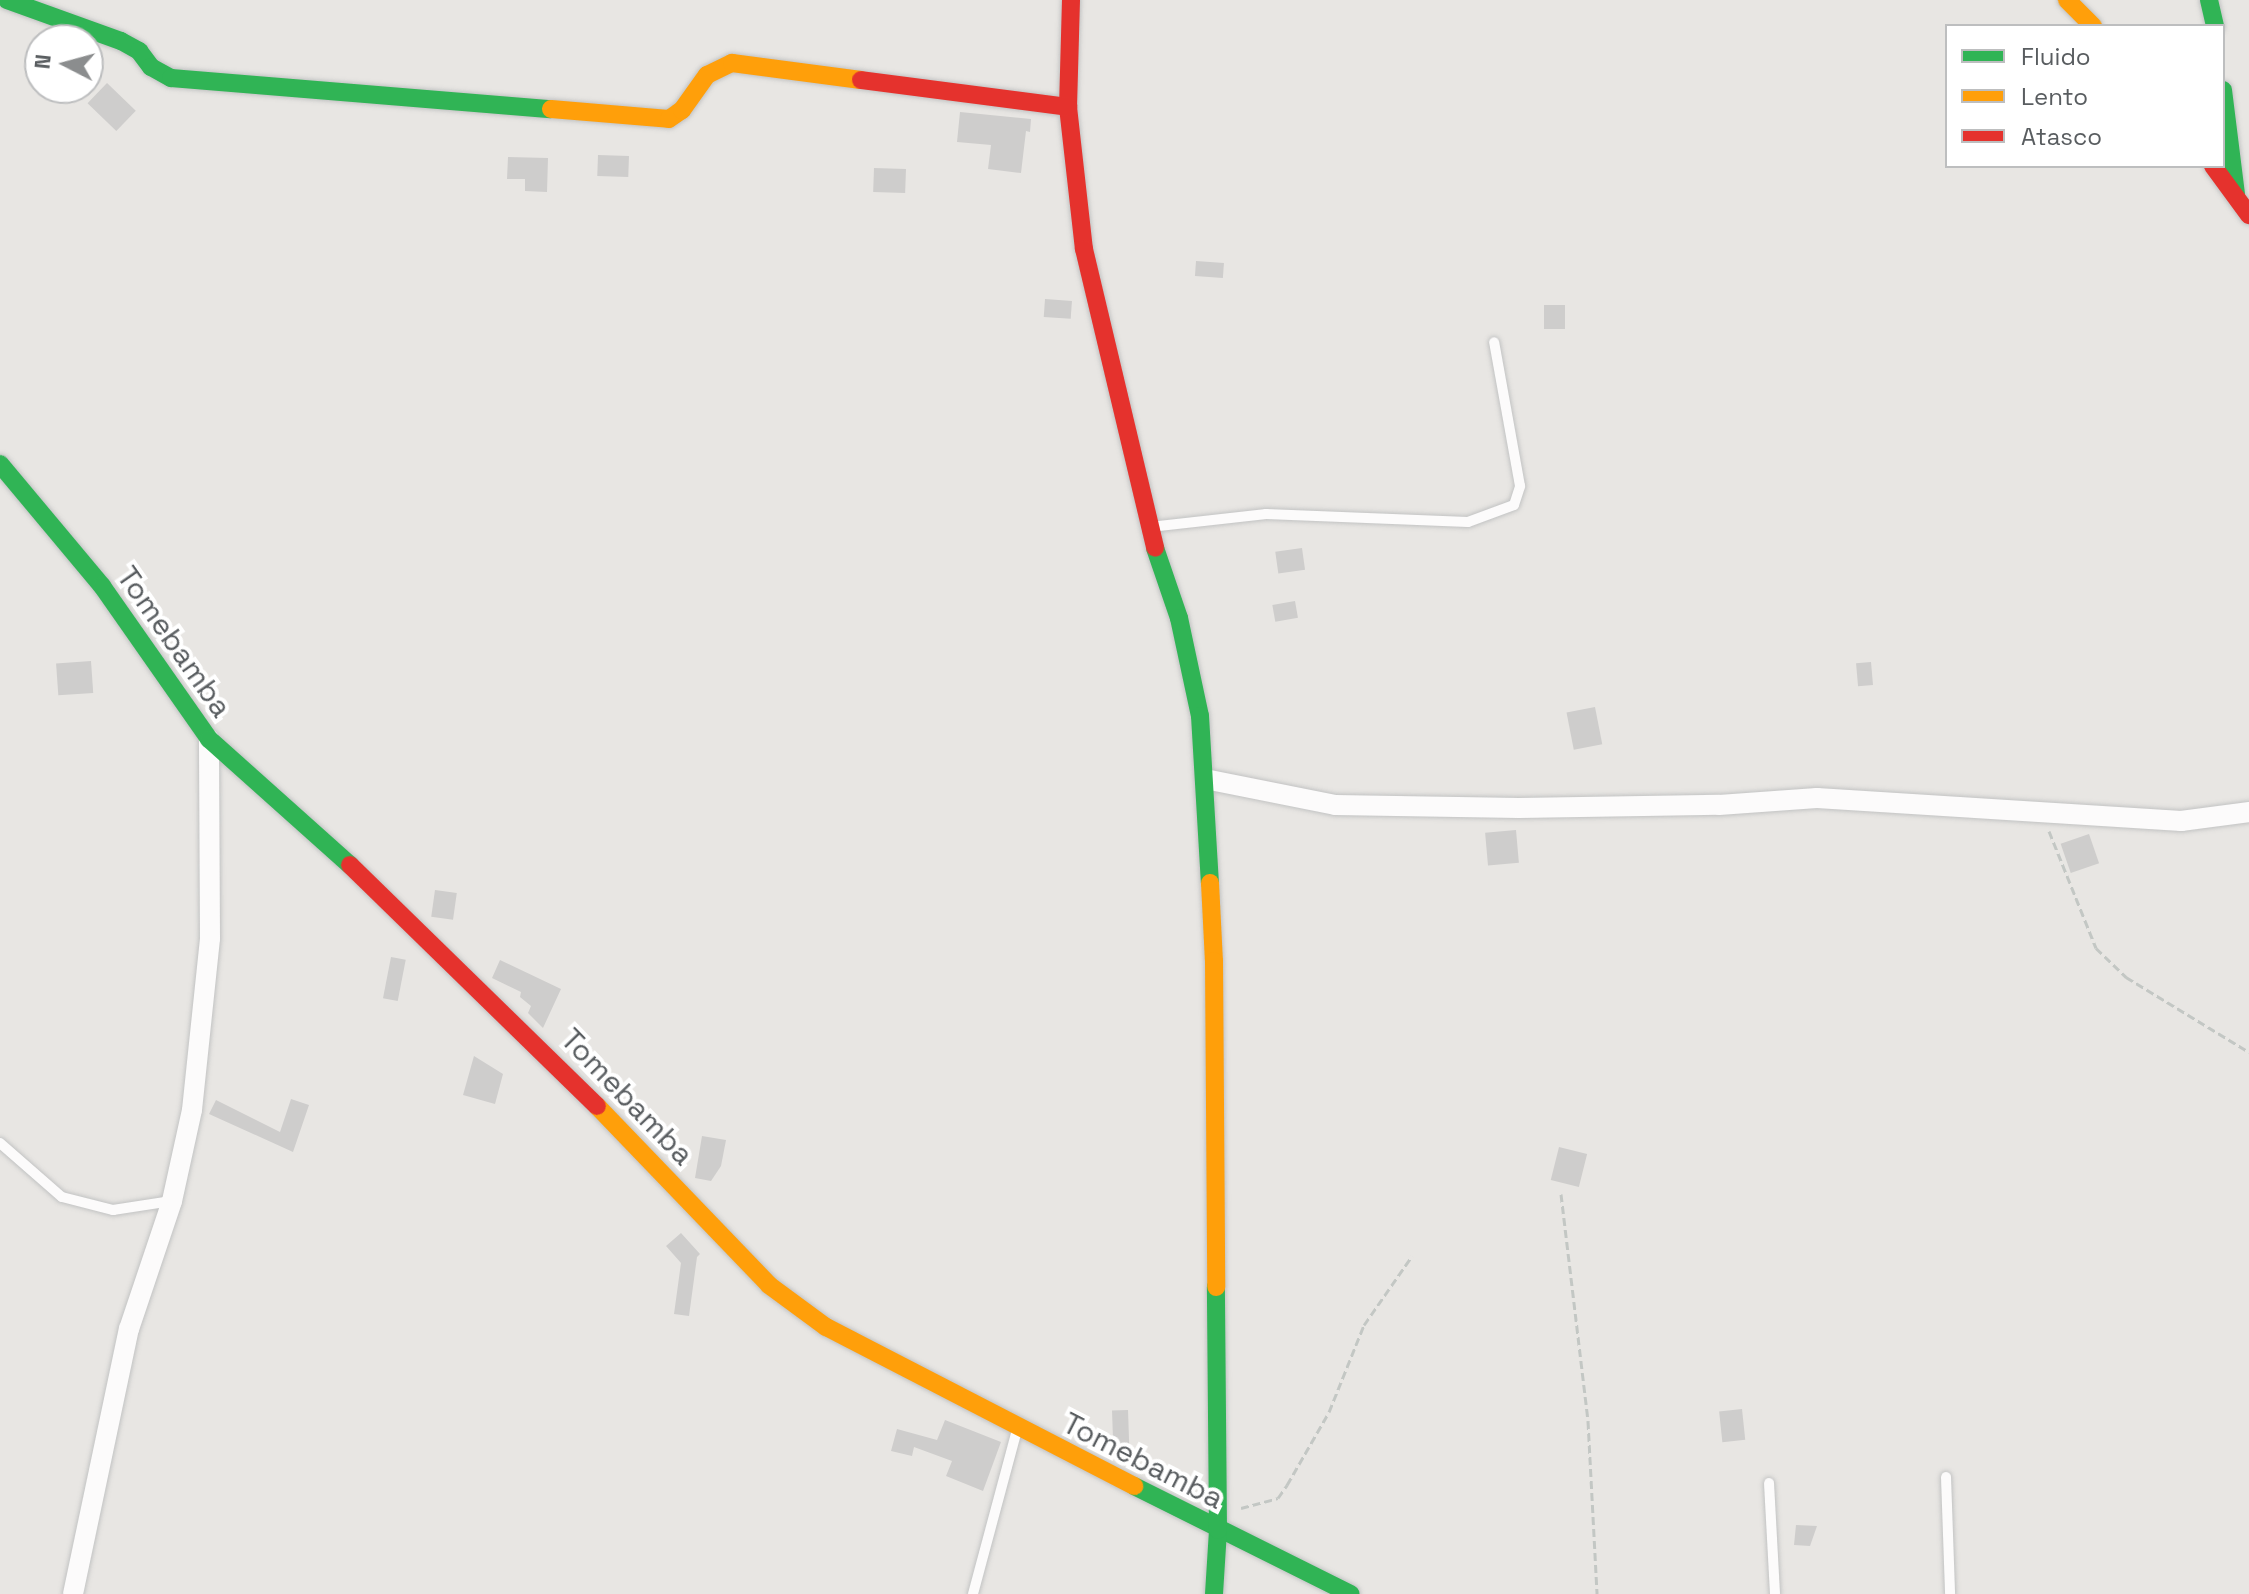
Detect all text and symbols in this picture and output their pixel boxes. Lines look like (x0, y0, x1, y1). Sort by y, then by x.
north arrow (24, 24, 104, 104)
legend (1945, 24, 2225, 168)
text: Fluido (2021, 41, 2091, 72)
text: N (27, 53, 57, 70)
text: Lento (2021, 81, 2088, 112)
text: Atasco (2021, 121, 2102, 152)
street label: Tomebamba (109, 560, 239, 724)
street label: Tomebamba (553, 1021, 701, 1173)
street label: Tomebamba (1057, 1405, 1229, 1517)

